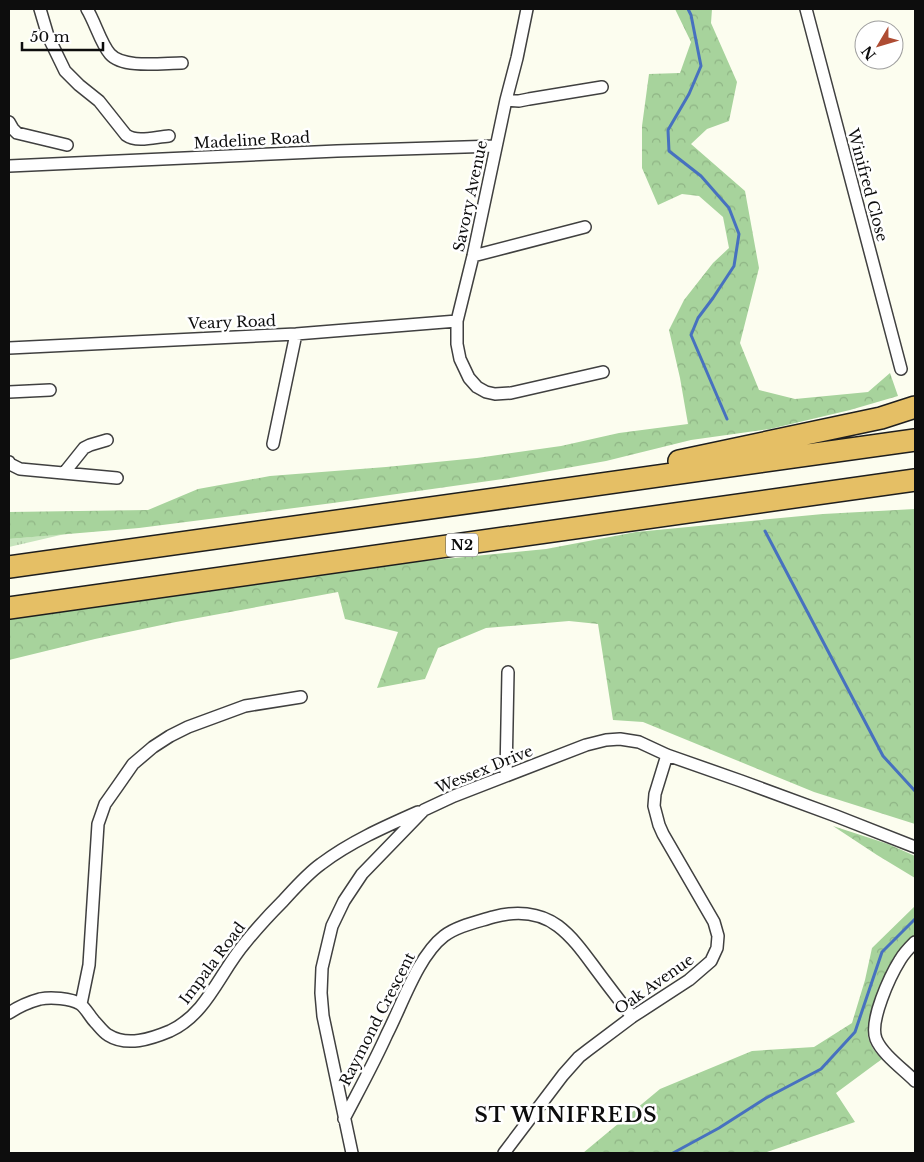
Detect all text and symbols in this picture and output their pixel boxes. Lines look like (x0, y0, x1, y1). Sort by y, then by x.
scale bar (22, 20, 104, 52)
north arrow (854, 20, 904, 70)
text: 50 m (30, 27, 70, 46)
text: N (858, 42, 880, 64)
street label: Winifred Close (844, 125, 892, 244)
street label: Madeline Road (193, 127, 311, 153)
street label: Savory Avenue (449, 139, 491, 253)
street label: Veary Road (187, 311, 276, 333)
road number: N2 (446, 534, 478, 556)
street label: Wessex Drive (432, 741, 535, 798)
street label: Impala Road (175, 918, 249, 1008)
street label: Raymond Crescent (335, 949, 419, 1089)
street label: Oak Avenue (611, 950, 697, 1018)
district label: ST WINIFREDS (474, 1103, 658, 1127)

